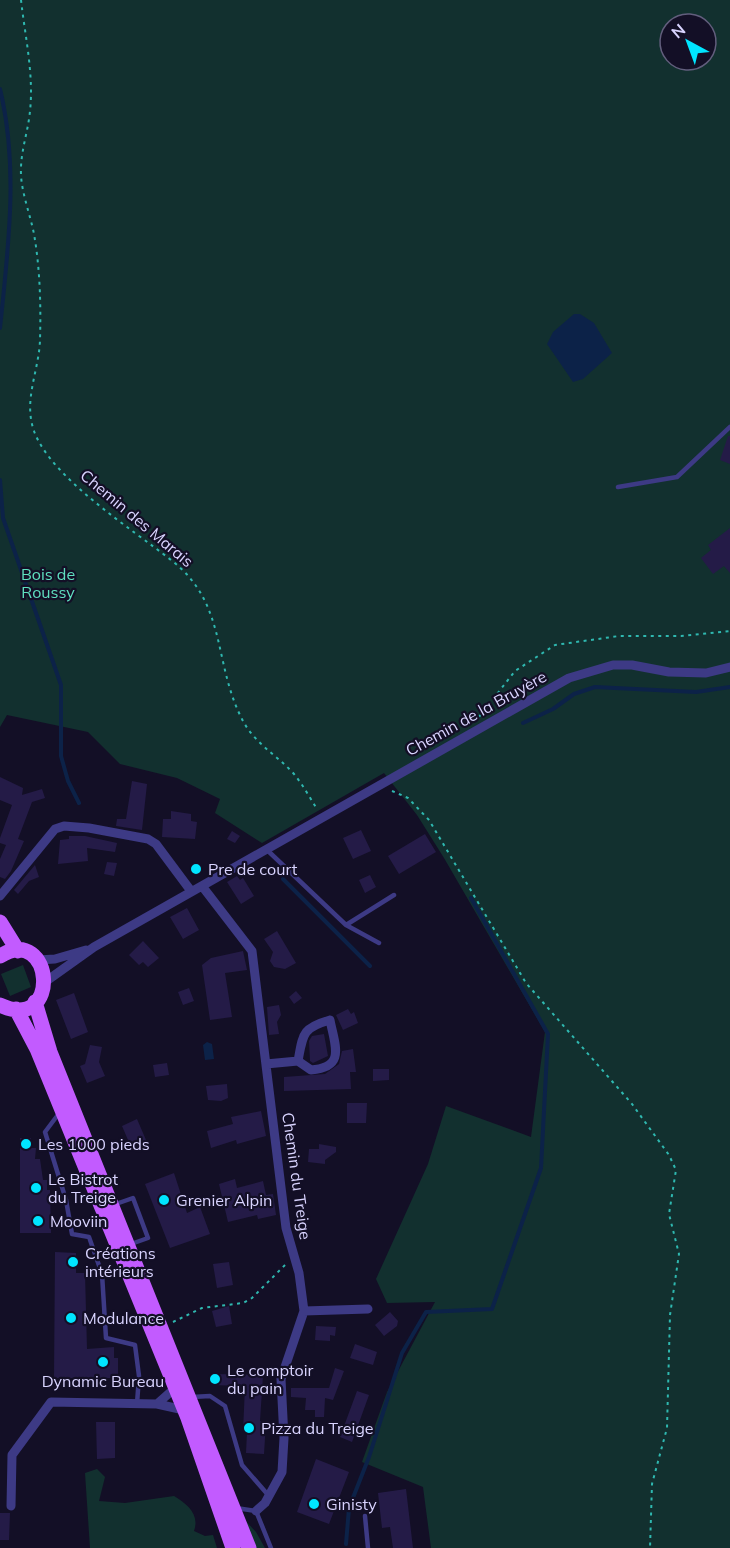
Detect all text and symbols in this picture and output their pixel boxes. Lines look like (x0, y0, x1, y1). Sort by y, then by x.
north arrow (658, 12, 718, 72)
text: N (667, 19, 689, 42)
street label: Chemin des Marais (76, 465, 198, 571)
park label: Bois de Roussy (21, 564, 75, 602)
street label: Chemin de la Bruyère (402, 666, 550, 760)
place label: Pre de court (208, 859, 298, 879)
marker: Pre de court (189, 862, 203, 876)
street label: Chemin du Treige (278, 1111, 316, 1241)
place label: Les 1000 pieds (38, 1134, 150, 1154)
marker: Les 1000 pieds (19, 1137, 33, 1151)
place label: Le Bistrot du Treige (48, 1169, 118, 1207)
marker: Le Bistrot du Treige (29, 1181, 43, 1195)
place label: Grenier Alpin (176, 1190, 272, 1210)
marker: Grenier Alpin (157, 1193, 171, 1207)
place label: Mooviin (50, 1211, 107, 1231)
marker: Mooviin (31, 1214, 45, 1228)
place label: Créations intérieurs (85, 1243, 156, 1281)
marker: Créations intérieurs (66, 1255, 80, 1269)
place label: Modulance (83, 1308, 164, 1328)
marker: Modulance (64, 1311, 78, 1325)
marker: Dynamic Bureau (96, 1355, 110, 1369)
place label: Le comptoir du pain (227, 1360, 313, 1398)
place label: Dynamic Bureau (42, 1371, 164, 1391)
marker: Le comptoir du pain (208, 1372, 222, 1386)
place label: Pizza du Treige (261, 1418, 374, 1438)
marker: Pizza du Treige (242, 1421, 256, 1435)
place label: Ginisty (326, 1494, 377, 1514)
marker: Ginisty (307, 1497, 321, 1511)

